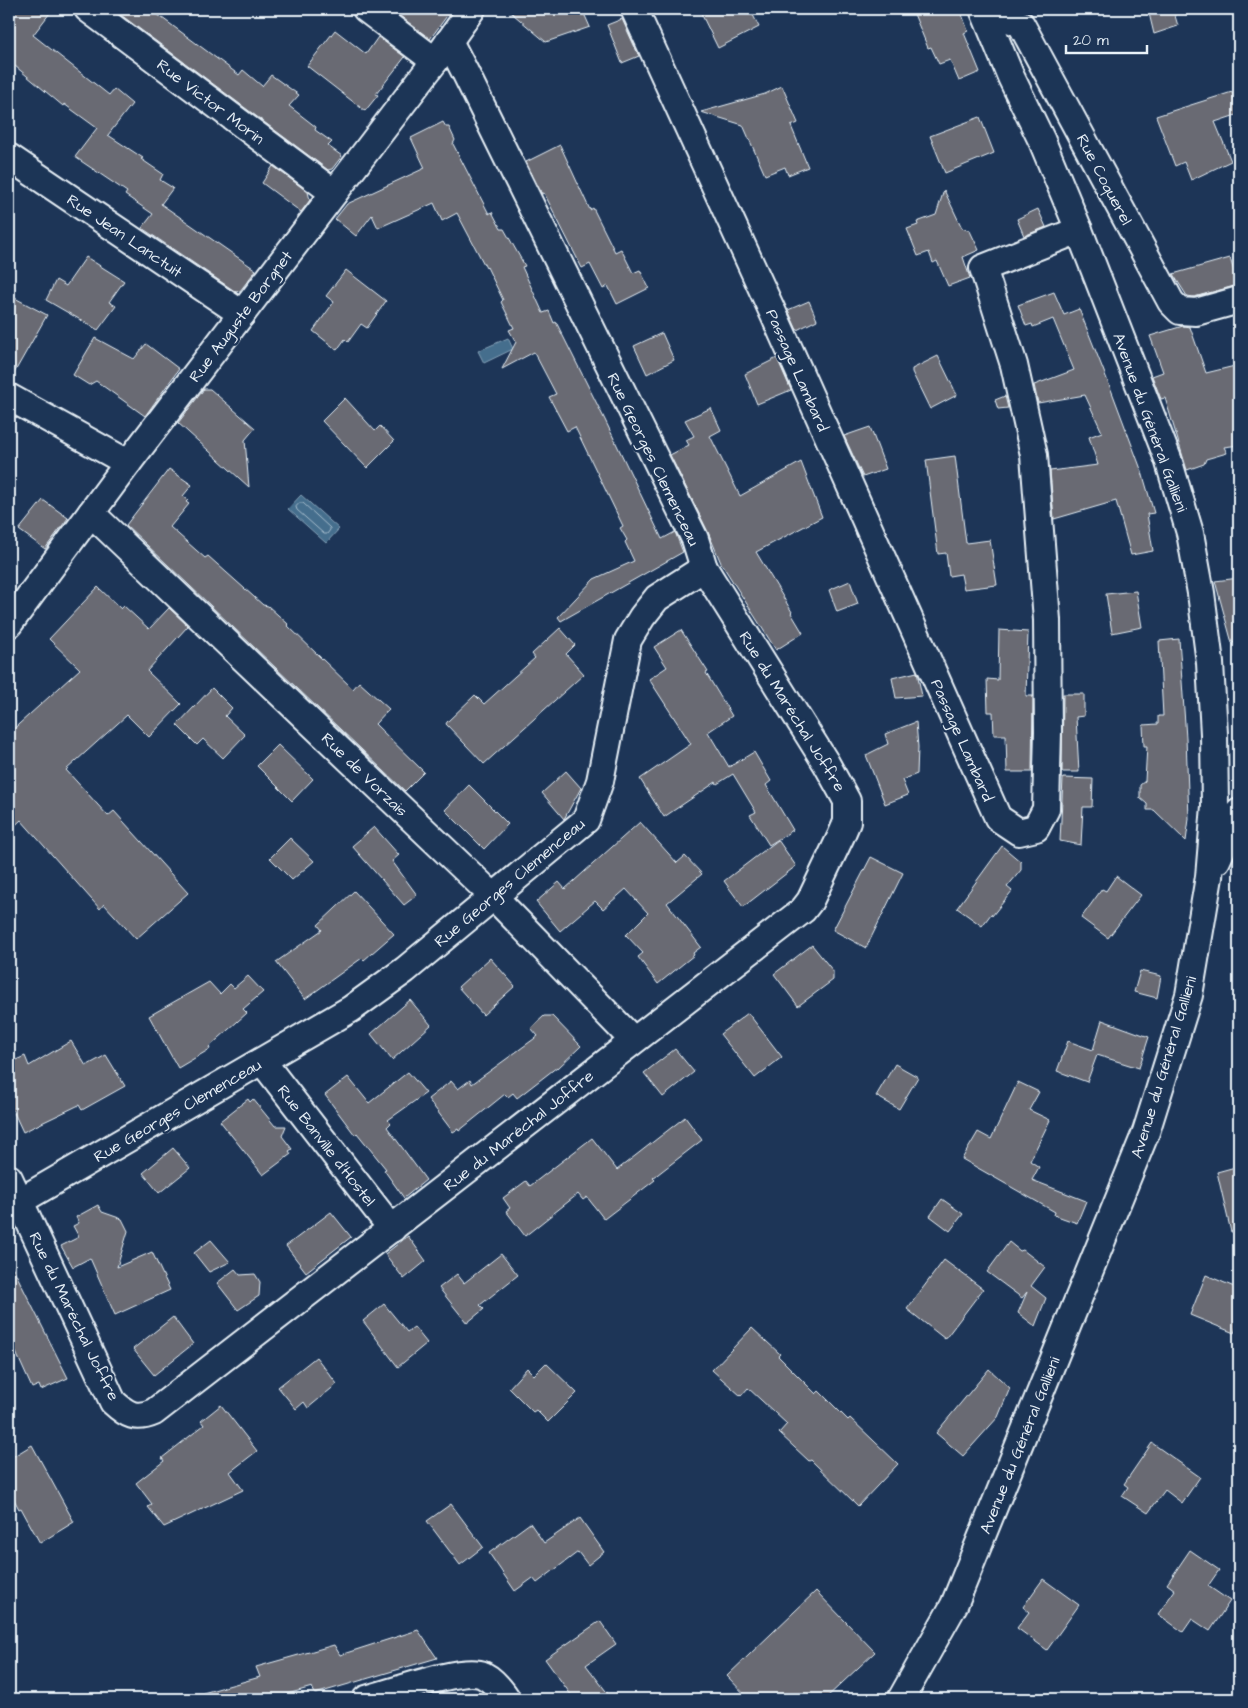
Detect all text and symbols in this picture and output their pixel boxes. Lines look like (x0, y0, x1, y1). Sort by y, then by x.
scale bar (1066, 22, 1147, 54)
text: 20 m (1073, 30, 1109, 51)
street label: Rue Victor Morin (152, 54, 269, 150)
street label: Rue Coquerel (1071, 130, 1137, 229)
street label: Rue Jean Lanctuit (62, 189, 187, 283)
street label: Rue Auguste Borgnet (184, 246, 299, 388)
street label: Passage Lambard (759, 306, 834, 435)
street label: Avenue du Général Gallieni (1107, 330, 1193, 516)
street label: Rue Georges Clemenceau (601, 369, 705, 550)
street label: Rue du Maréchal Joffre (734, 627, 851, 796)
street label: Passage Lambard (924, 676, 999, 805)
street label: Rue de Vorzais (316, 728, 412, 822)
street label: Rue Georges Clemenceau (430, 813, 590, 953)
street label: Avenue du Général Gallieni (1126, 973, 1202, 1161)
street label: Rue Georges Clemenceau (90, 1054, 266, 1169)
street label: Rue du Maréchal Joffre (439, 1065, 599, 1196)
street label: Rue Banville d'Hostel (272, 1080, 380, 1211)
street label: Rue du Maréchal Joffre (24, 1228, 125, 1405)
street label: Avenue du Général Gallieni (974, 1353, 1066, 1537)

